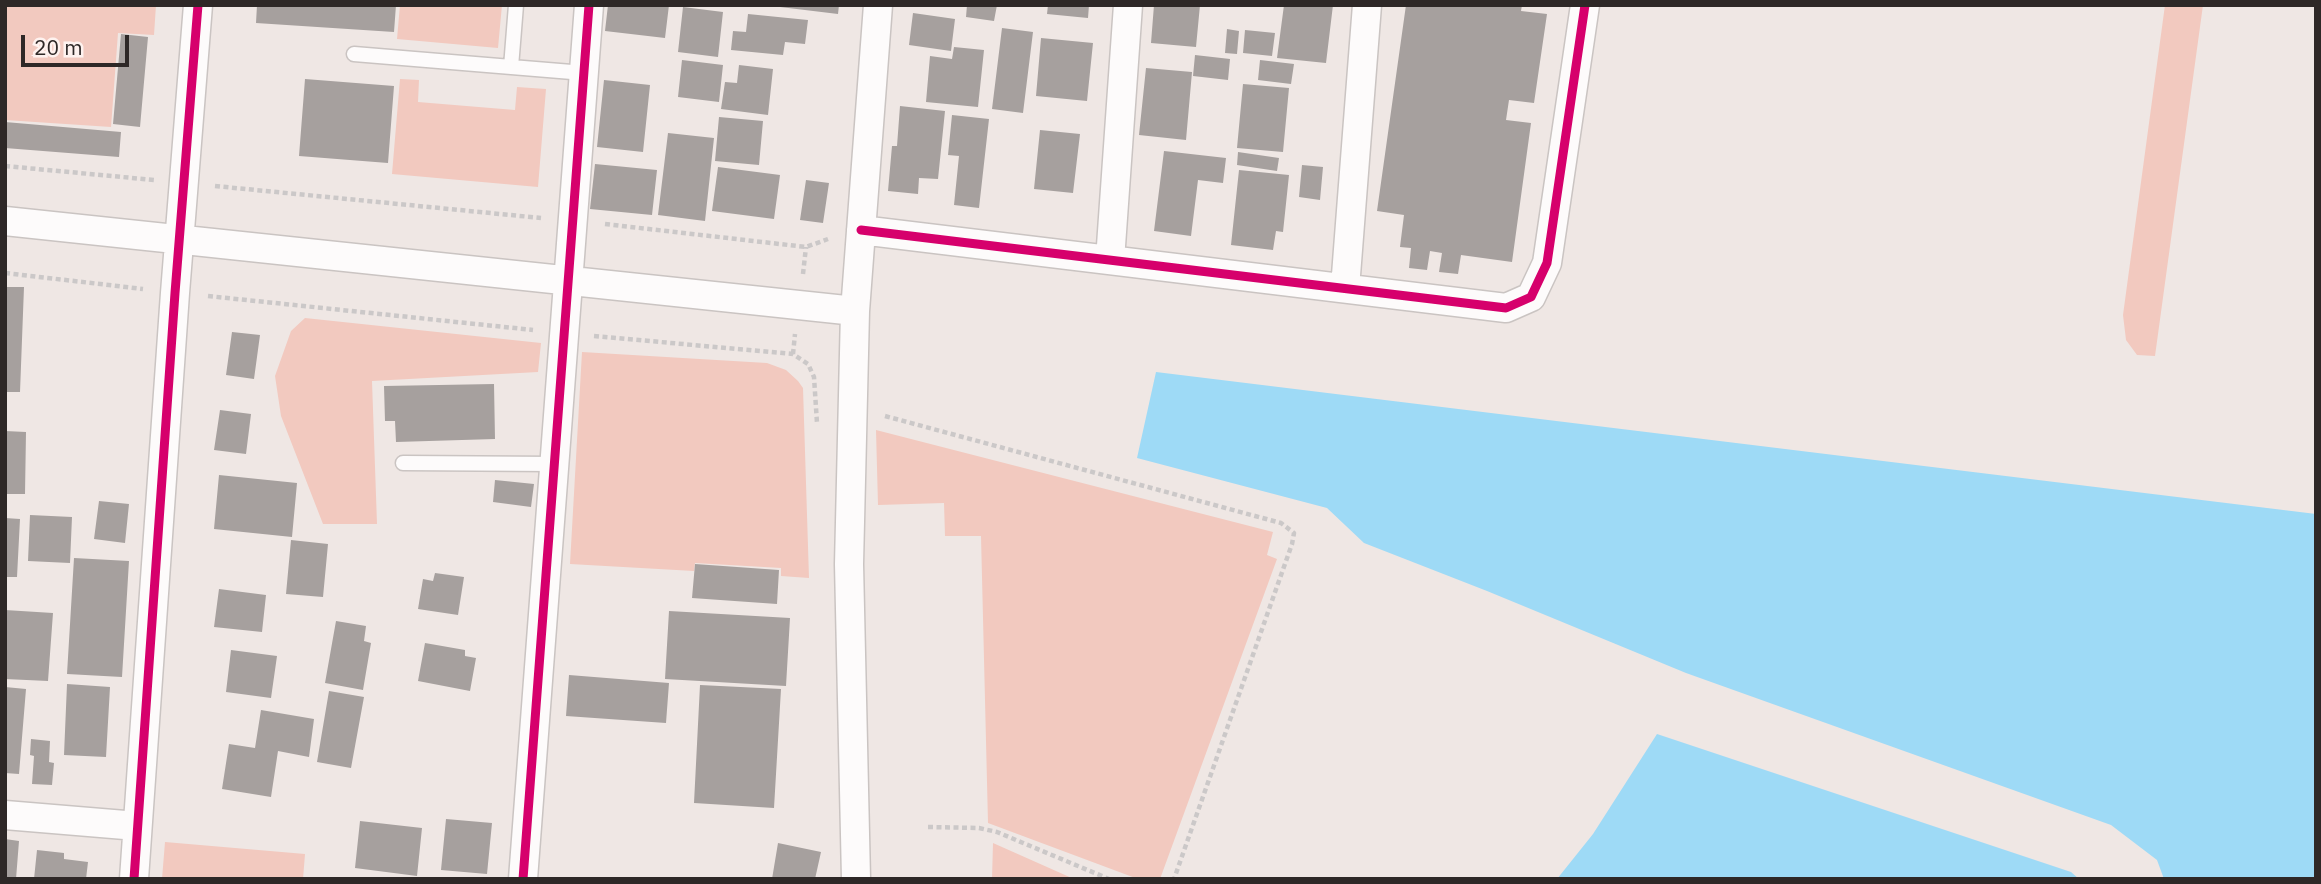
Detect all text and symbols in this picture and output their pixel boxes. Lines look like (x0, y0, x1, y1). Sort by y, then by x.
scale bar (24, 21, 133, 65)
text: 20 m (34, 33, 83, 61)

